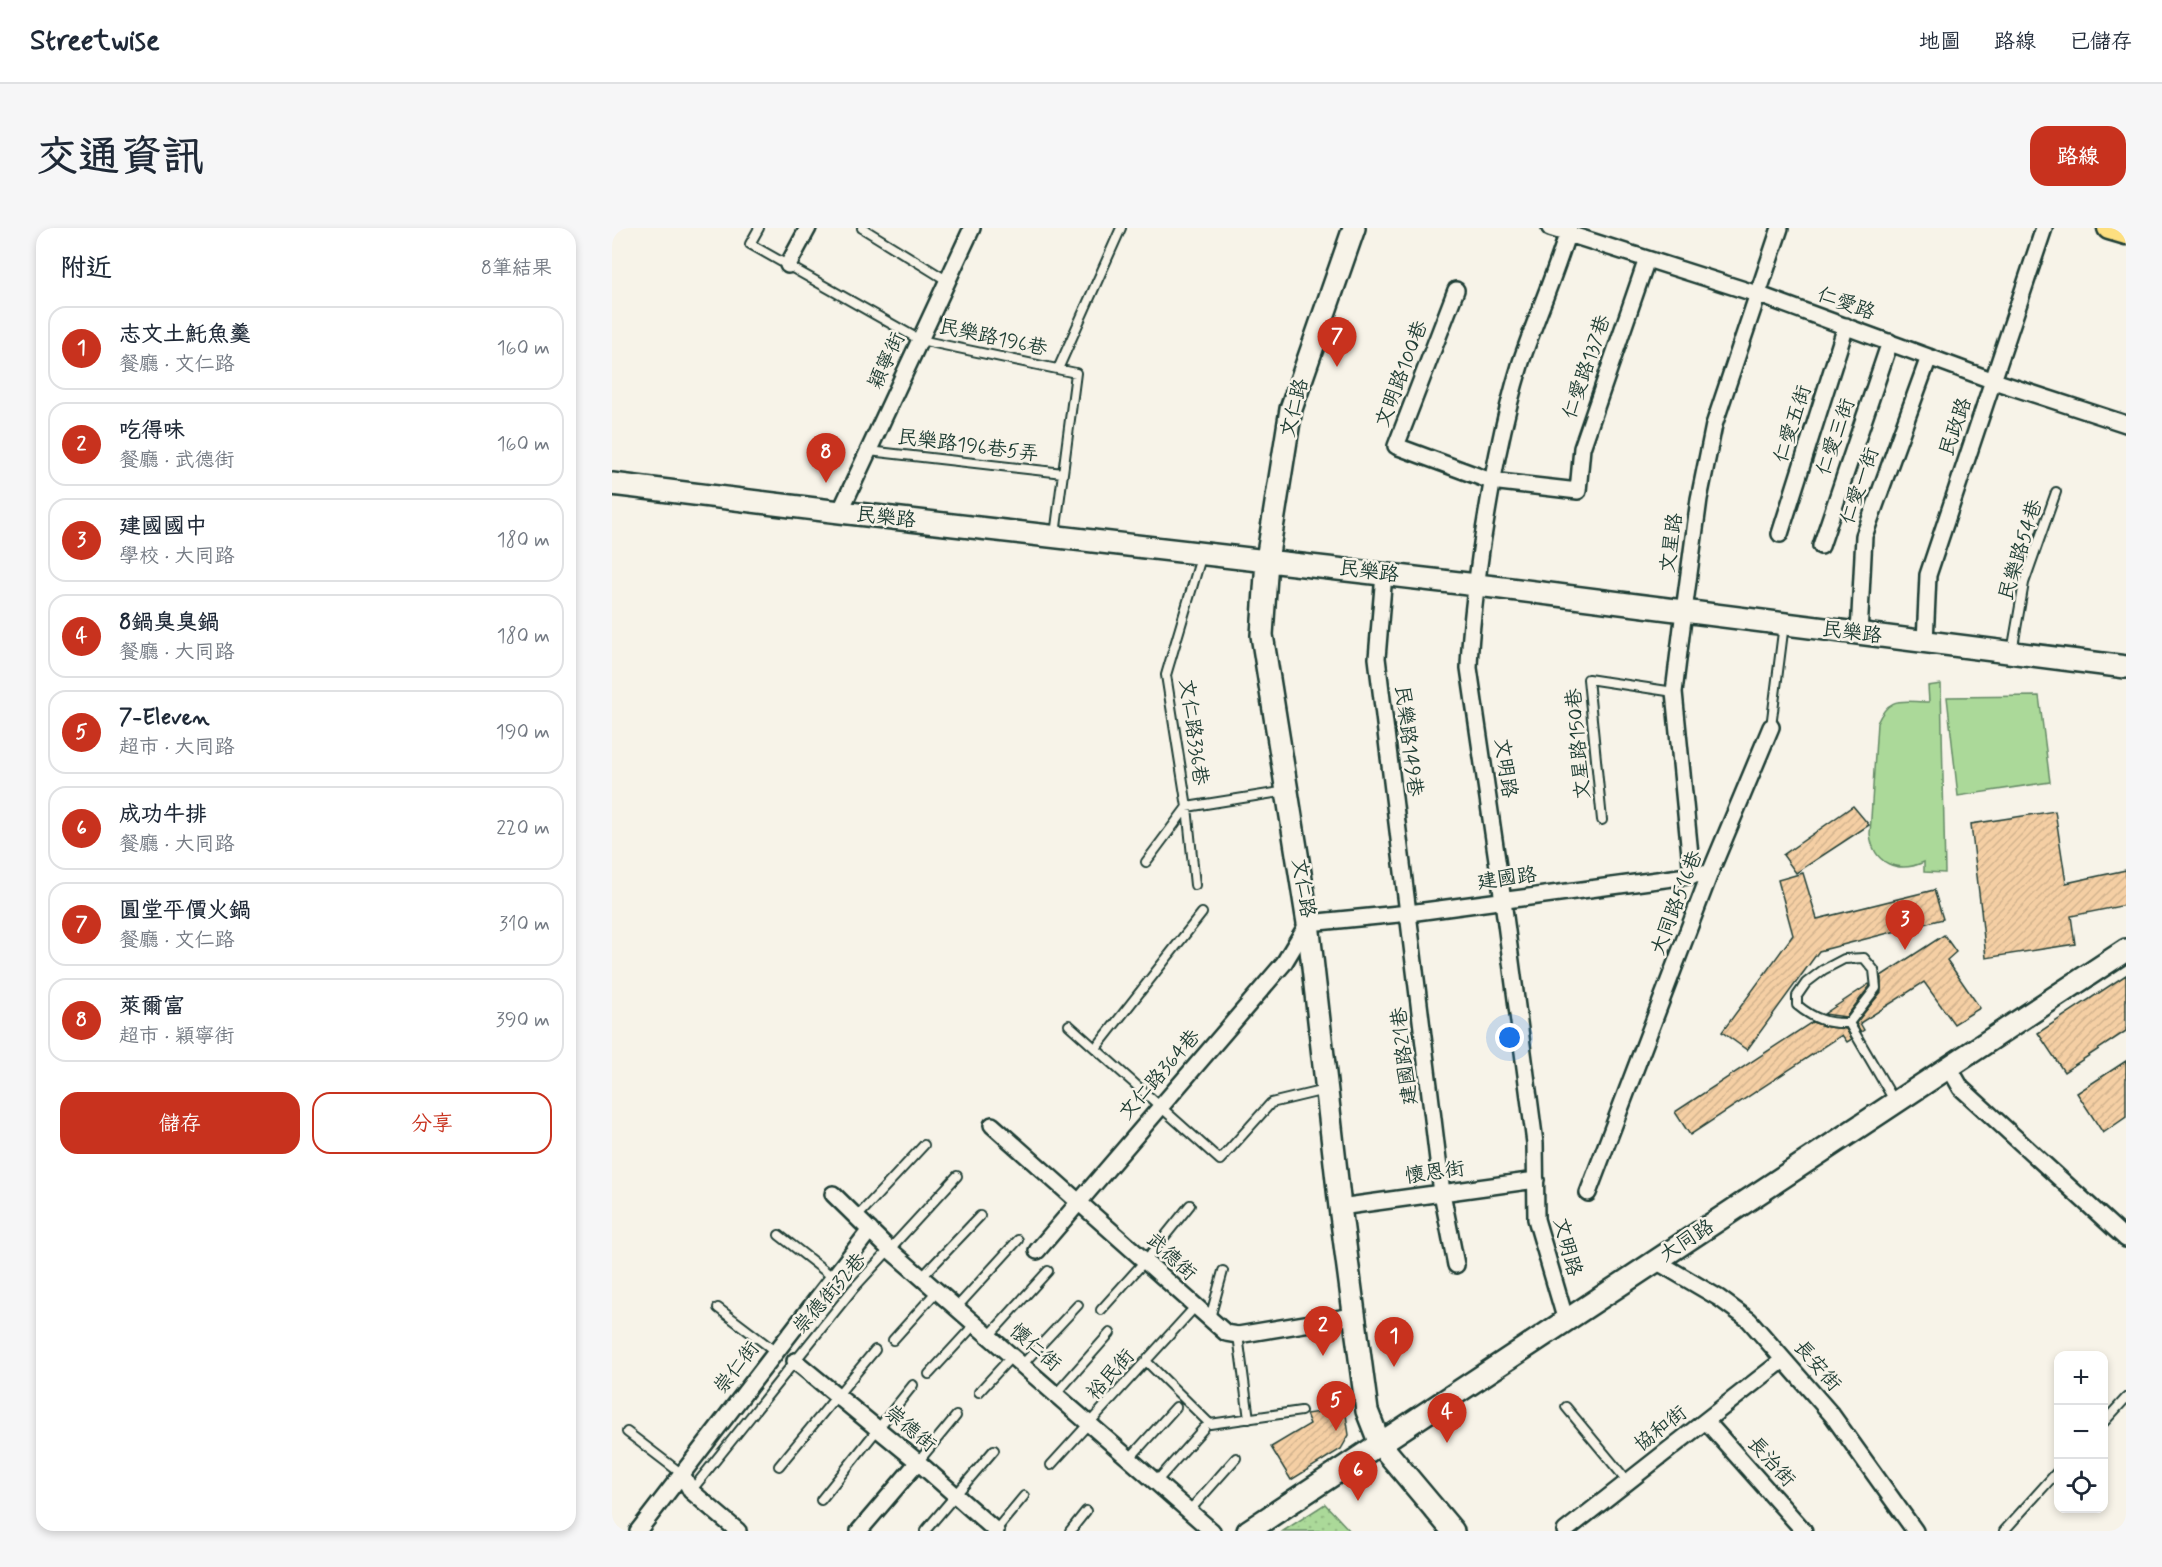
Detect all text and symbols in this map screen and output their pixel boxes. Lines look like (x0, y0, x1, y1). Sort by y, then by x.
text: Streetwise (30, 23, 160, 60)
text: 地圖 (1919, 28, 1961, 56)
text: 路線 (1994, 28, 2036, 56)
text: 已儲存 (2069, 28, 2132, 56)
button: 路線 (2030, 126, 2126, 186)
text: 交通資訊 (36, 131, 204, 186)
text: 附近 (60, 252, 112, 286)
text: 8筆結果 (481, 255, 552, 282)
street label: 仁愛路 (1813, 281, 1880, 327)
street label: 仁愛路137巷 (1557, 310, 1618, 423)
street label: 民樂路196巷 (936, 313, 1051, 363)
street label: 文明路100巷 (1369, 316, 1435, 431)
pin: 7 (1318, 318, 1356, 367)
text: 志文土魠魚羹 (119, 321, 251, 349)
street label: 穎寧街 (862, 328, 912, 394)
text: 1 (77, 335, 86, 362)
text: 160 m (497, 335, 550, 362)
text: 餐廳 · 文仁路 (119, 351, 234, 378)
street label: 文仁路 (1275, 375, 1316, 440)
street label: 仁愛五街 (1768, 382, 1818, 466)
street label: 民政路 (1933, 393, 1979, 460)
street label: 仁愛三街 (1810, 395, 1862, 479)
text: 吃得味 (119, 417, 185, 445)
street label: 民樂路196巷5弄 (896, 424, 1040, 468)
text: 2 (77, 431, 86, 458)
text: 160 m (497, 431, 550, 458)
pin: 8 (806, 434, 846, 483)
street label: 仁愛一街 (1834, 444, 1886, 528)
text: 餐廳 · 武德街 (119, 447, 234, 474)
street label: 民樂路54巷 (1993, 495, 2049, 604)
street label: 民樂路 (855, 501, 918, 535)
street label: 文星路 (1654, 510, 1690, 575)
text: 建國國中 (119, 513, 207, 541)
text: 3 (77, 527, 86, 554)
text: 180 m (497, 527, 550, 554)
text: 學校 · 大同路 (119, 543, 234, 570)
street label: 民樂路 (1338, 555, 1401, 589)
text: 8鍋臭臭鍋 (119, 609, 219, 637)
street label: 民樂路 (1821, 616, 1884, 650)
text: 4 (76, 623, 87, 650)
text: 180 m (497, 623, 550, 650)
text: 餐廳 · 大同路 (119, 639, 234, 666)
street label: 文仁路336巷 (1172, 677, 1214, 788)
street label: 民樂路149巷 (1388, 684, 1428, 799)
street label: 文星路150巷 (1561, 686, 1597, 801)
text: 7-Eleven (119, 704, 209, 732)
text: 5 (76, 719, 88, 746)
text: 190 m (496, 719, 550, 746)
text: 超市 · 大同路 (119, 734, 234, 761)
street label: 文明路 (1487, 736, 1523, 801)
text: 成功牛排 (119, 801, 207, 829)
text: 6 (76, 815, 87, 842)
text: 220 m (496, 815, 550, 842)
text: 餐廳 · 大同路 (119, 831, 234, 858)
street label: 大同路516巷 (1645, 846, 1710, 959)
street label: 文仁路 (1285, 856, 1321, 921)
street label: 建國路 (1475, 861, 1540, 897)
text: 圓堂平價火鍋 (119, 897, 251, 925)
pin: 3 (1886, 900, 1924, 950)
text: 7 (75, 911, 88, 938)
text: 310 m (499, 911, 550, 938)
text: 餐廳 · 文仁路 (119, 927, 234, 954)
text: 萊爾富 (119, 993, 185, 1021)
street label: 建國路21巷 (1385, 1005, 1424, 1106)
text: 8 (76, 1007, 87, 1034)
text: 390 m (496, 1007, 550, 1034)
text: 超市 · 穎寧街 (119, 1023, 234, 1050)
street label: 文仁路364巷 (1113, 1023, 1208, 1126)
your location (1495, 1023, 1524, 1052)
button: 儲存 (60, 1092, 300, 1154)
button: 分享 (312, 1092, 552, 1154)
street label: 懷恩街 (1403, 1155, 1467, 1191)
street label: 大同路 (1654, 1213, 1720, 1269)
street label: 文明路 (1546, 1215, 1588, 1280)
street label: 武德街 (1140, 1227, 1202, 1287)
street label: 崇德街32巷 (787, 1247, 874, 1340)
pin: 2 (1304, 1306, 1342, 1356)
street label: 懷仁街 (1004, 1318, 1066, 1378)
pin: 1 (1374, 1318, 1414, 1367)
street label: 長安街 (1787, 1335, 1847, 1397)
street label: 崇仁街 (708, 1336, 766, 1400)
street label: 裕民街 (1081, 1344, 1141, 1406)
map controls (2054, 1351, 2108, 1513)
button: + (2054, 1351, 2108, 1405)
pin: 5 (1316, 1382, 1356, 1431)
pin: 4 (1428, 1394, 1466, 1443)
street label: 崇德街 (878, 1399, 942, 1459)
street label: 協和街 (1629, 1400, 1693, 1458)
button: − (2054, 1405, 2108, 1459)
street label: 長治街 (1741, 1431, 1801, 1493)
pin: 6 (1338, 1452, 1378, 1501)
button: locate (2054, 1459, 2108, 1513)

